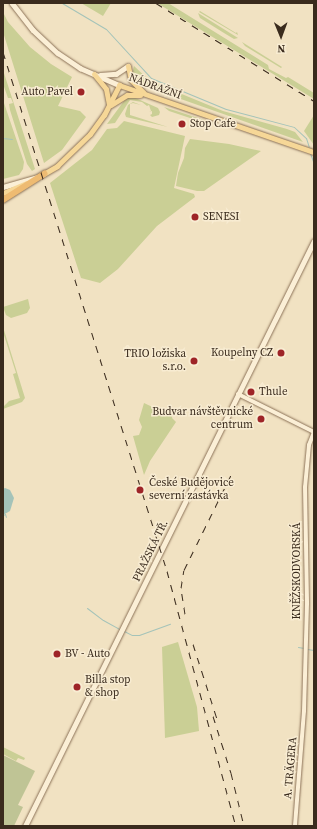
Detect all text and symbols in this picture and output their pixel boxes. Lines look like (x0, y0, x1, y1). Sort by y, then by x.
north arrow (261, 16, 301, 56)
text: N (277, 41, 285, 56)
street label: NÁDRAŽNÍ (127, 71, 183, 103)
place label: Auto Pavel (21, 85, 73, 99)
marker: Auto Pavel (76, 87, 86, 97)
place label: Stop Cafe (190, 117, 236, 131)
marker: Stop Cafe (177, 119, 187, 129)
place label: SENESI (203, 210, 239, 224)
marker: SENESI (190, 212, 200, 222)
place label: Koupelny CZ (211, 346, 273, 360)
place label: TRIO ložiska s.r.o. (124, 348, 186, 374)
marker: Koupelny CZ (276, 348, 286, 358)
marker: TRIO ložiska s.r.o. (189, 356, 199, 366)
place label: Thule (259, 385, 288, 399)
marker: Thule (246, 387, 256, 397)
place label: Budvar návštěvnické centrum (152, 406, 253, 432)
marker: Budvar návštěvnické centrum (256, 414, 266, 424)
place label: České Budějovice severní zastávka (149, 477, 234, 503)
marker: České Budějovice severní zastávka (134, 484, 146, 496)
street label: PRAŽSKÁ TŘ. (130, 518, 172, 584)
street label: KNĚŽSKODVORSKÁ (290, 522, 304, 620)
place label: BV - Auto (65, 647, 110, 661)
marker: BV - Auto (52, 649, 62, 659)
place label: Billa stop & shop (85, 674, 130, 700)
marker: Billa stop & shop (72, 682, 82, 692)
street label: A. TRÄGERA (282, 736, 300, 800)

